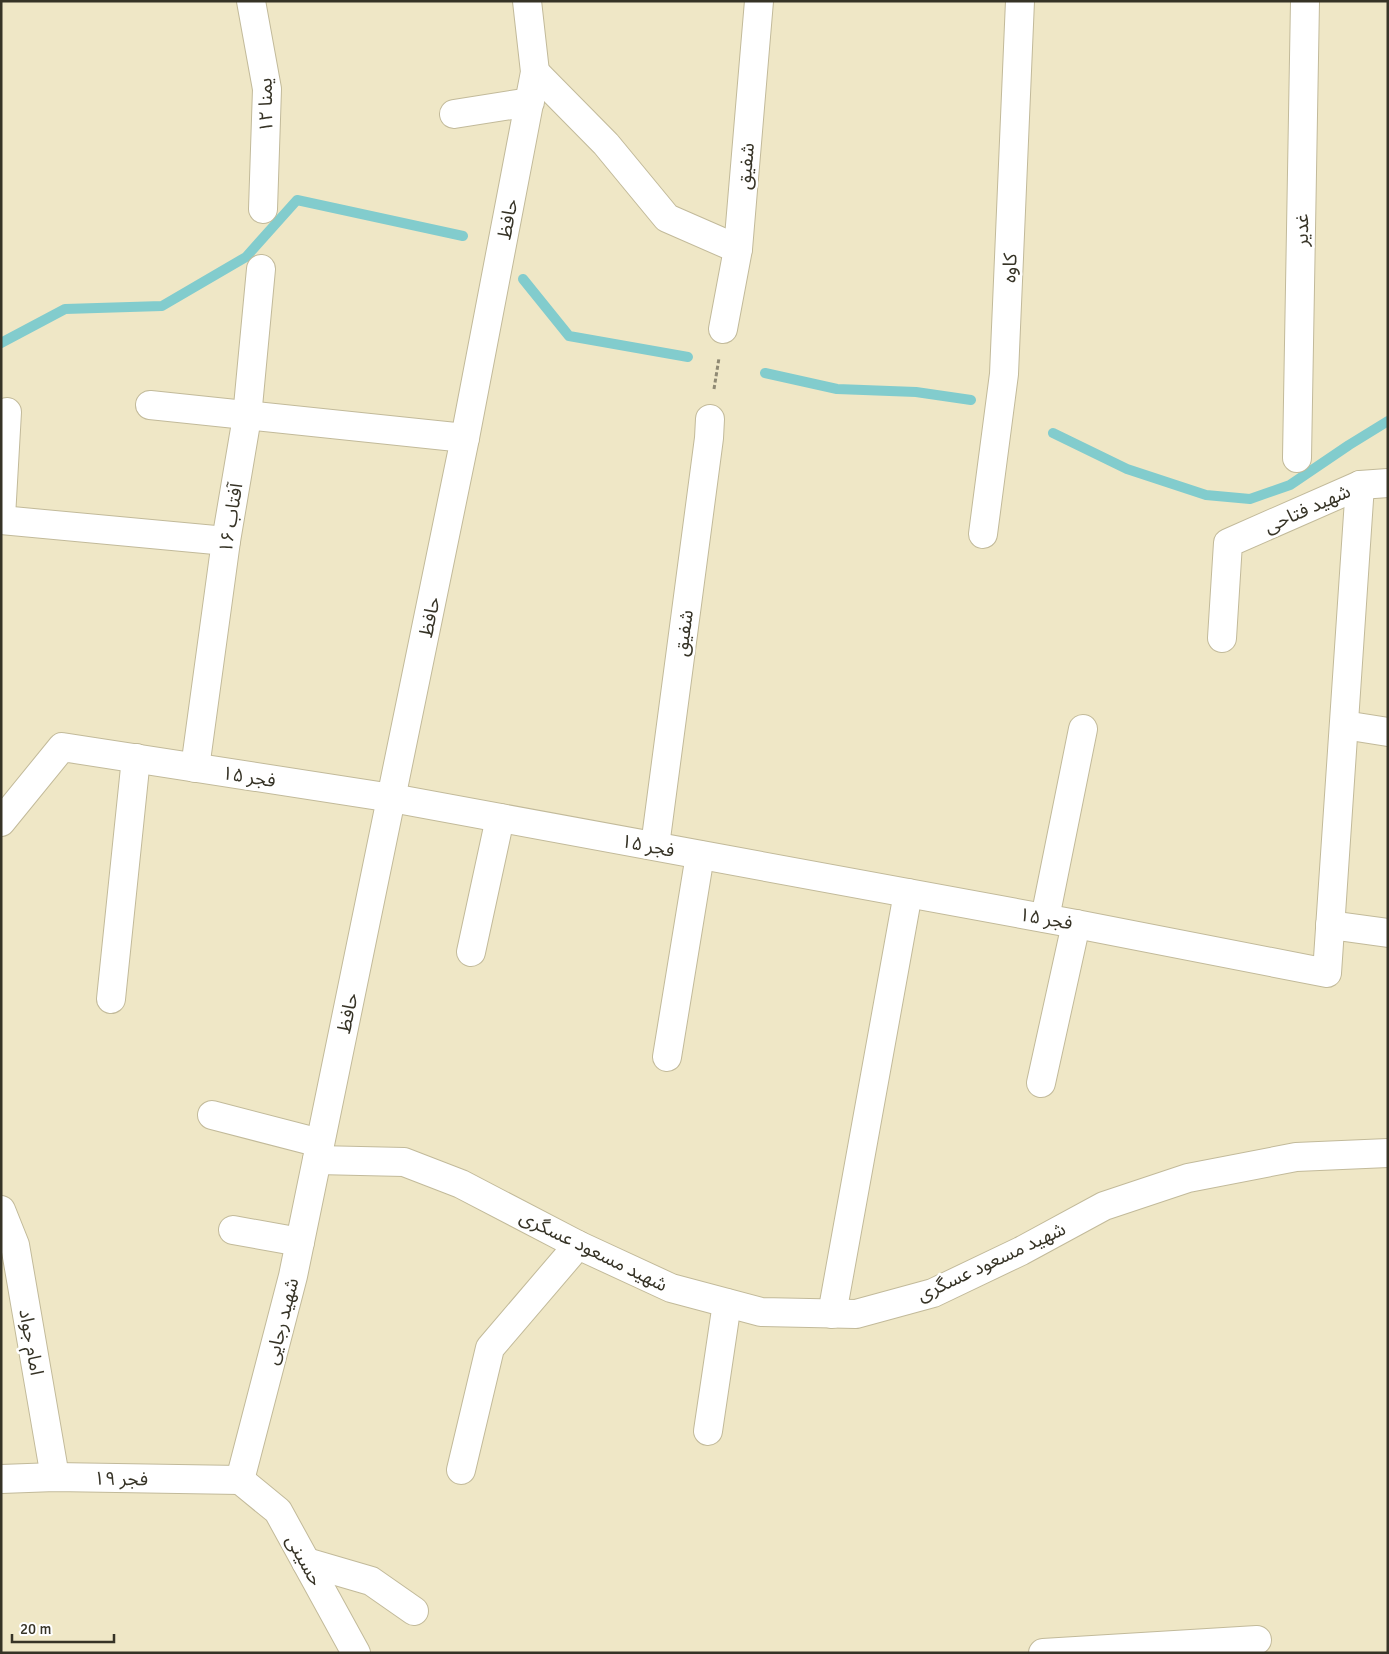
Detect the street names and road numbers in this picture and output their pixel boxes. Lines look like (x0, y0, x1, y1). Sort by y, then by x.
street label: یمنا ۱۲ (254, 77, 278, 133)
street label: شفیق (732, 142, 760, 190)
street label: حافظ (492, 197, 524, 242)
street label: غدیر (1290, 213, 1314, 248)
street label: کاوه (997, 252, 1023, 283)
street label: شهید فتاحی (1260, 479, 1354, 539)
street label: آفتاب ۱۶ (214, 480, 249, 555)
street label: حافظ (414, 595, 446, 640)
street label: شفیق (669, 608, 699, 658)
street label: فجر ۱۵ (220, 761, 277, 793)
street label: فجر ۱۵ (619, 829, 677, 863)
street label: فجر ۱۵ (1017, 902, 1075, 935)
street label: حافظ (332, 991, 364, 1036)
street label: شهید مسعود عسگری (516, 1205, 671, 1297)
street label: شهید مسعود عسگری (913, 1217, 1070, 1307)
street label: شهید رجایی (260, 1275, 304, 1367)
street label: امام جواد (11, 1307, 49, 1378)
street label: فجر ۱۹ (94, 1467, 148, 1491)
street label: حسینی (280, 1531, 328, 1590)

